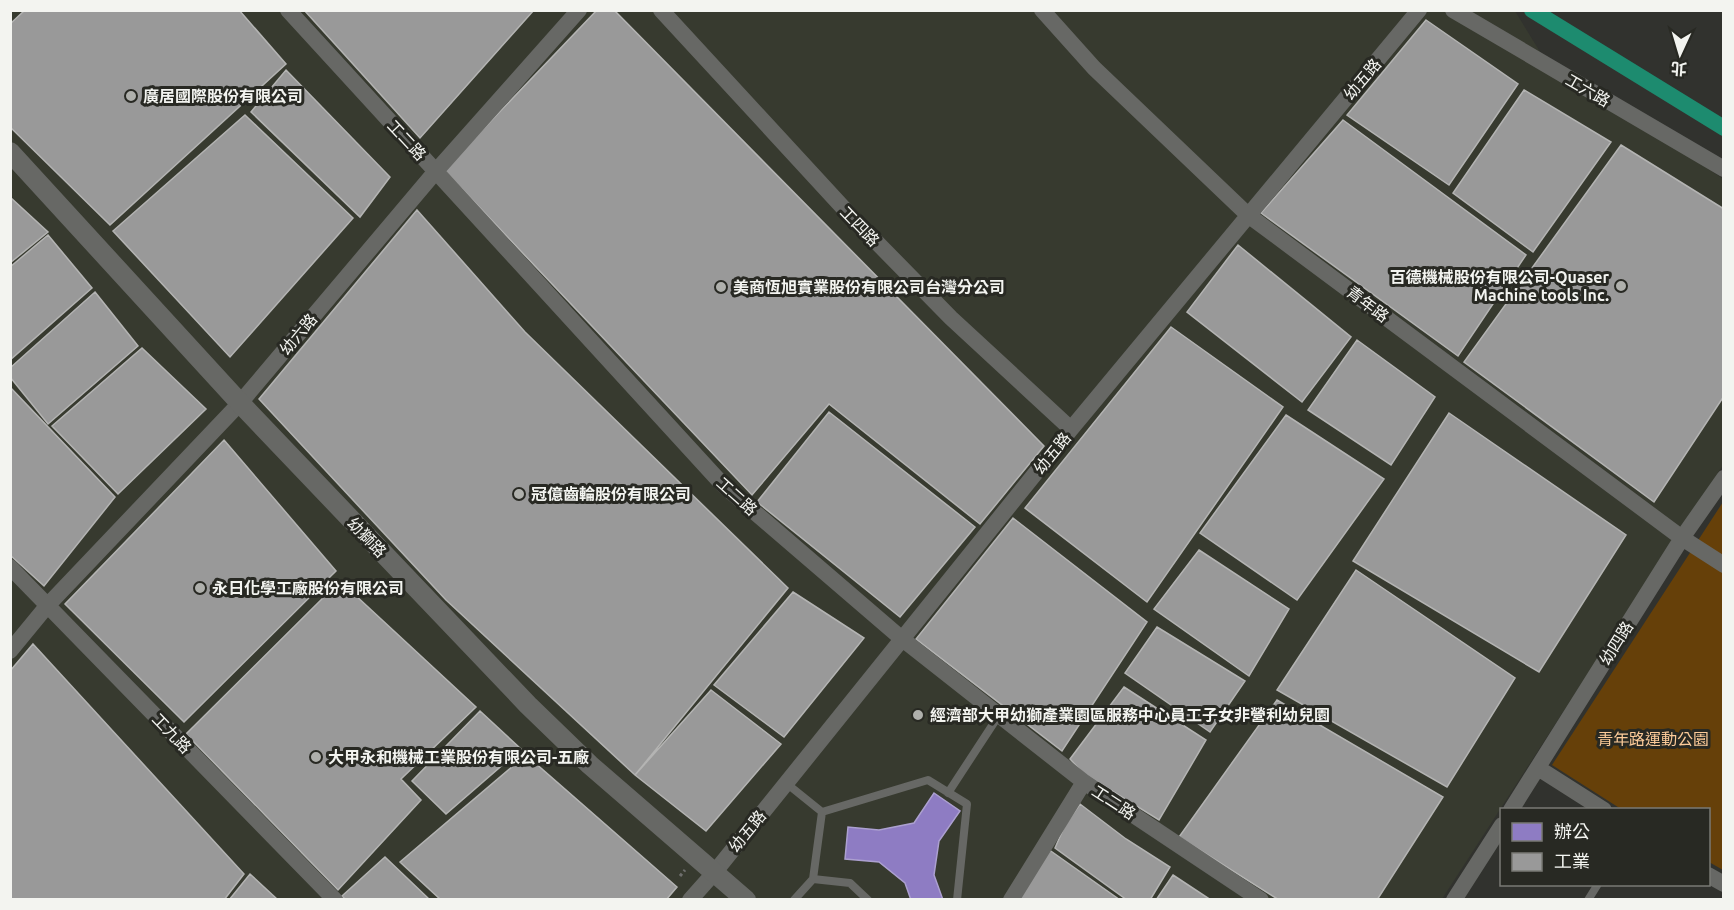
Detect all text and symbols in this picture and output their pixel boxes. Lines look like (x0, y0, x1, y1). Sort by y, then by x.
north arrow (1650, 24, 1710, 84)
street label: 幼五路 (1340, 55, 1384, 103)
text: 北 (1670, 59, 1688, 79)
street label: 工六路 (1563, 70, 1613, 110)
place label: 廣居國際股份有限公司 (143, 87, 303, 105)
marker: 廣居國際股份有限公司 (124, 89, 138, 103)
street label: 工二路 (384, 116, 430, 164)
street label: 工四路 (837, 202, 883, 250)
place label: 百德機械股份有限公司-Quaser Machine tools Inc. (1390, 268, 1609, 304)
place label: 美商恆旭實業股份有限公司台灣分公司 (733, 278, 1005, 296)
marker: 百德機械股份有限公司-Quaser Machine tools Inc. (1614, 279, 1628, 293)
marker: 美商恆旭實業股份有限公司台灣分公司 (714, 280, 728, 294)
street label: 青年路 (1343, 282, 1393, 326)
street label: 幼六路 (276, 310, 320, 358)
street label: 幼五路 (1030, 429, 1074, 477)
street label: 工二路 (713, 473, 761, 519)
place label: 冠億齒輪股份有限公司 (531, 485, 691, 503)
marker: 冠億齒輪股份有限公司 (512, 487, 526, 501)
street label: 幼獅路 (344, 513, 390, 561)
place label: 永日化學工廠股份有限公司 (212, 579, 404, 597)
marker: 永日化學工廠股份有限公司 (193, 581, 207, 595)
street label: 幼四路 (1596, 618, 1636, 668)
place label: 經濟部大甲幼獅產業園區服務中心員工子女非營利幼兒園 (930, 706, 1330, 724)
marker: 經濟部大甲幼獅產業園區服務中心員工子女非營利幼兒園 (911, 708, 925, 722)
street label: 工九路 (149, 709, 195, 757)
park label: 青年路運動公園 (1597, 730, 1709, 748)
place label: 大甲永和機械工業股份有限公司-五廠 (328, 748, 589, 766)
marker: 大甲永和機械工業股份有限公司-五廠 (309, 750, 323, 764)
street label: 工二路 (1089, 781, 1139, 823)
street label: 幼五路 (725, 807, 769, 855)
legend (1500, 808, 1710, 886)
text: 辦公 (1554, 821, 1590, 841)
text: 工業 (1554, 851, 1590, 871)

